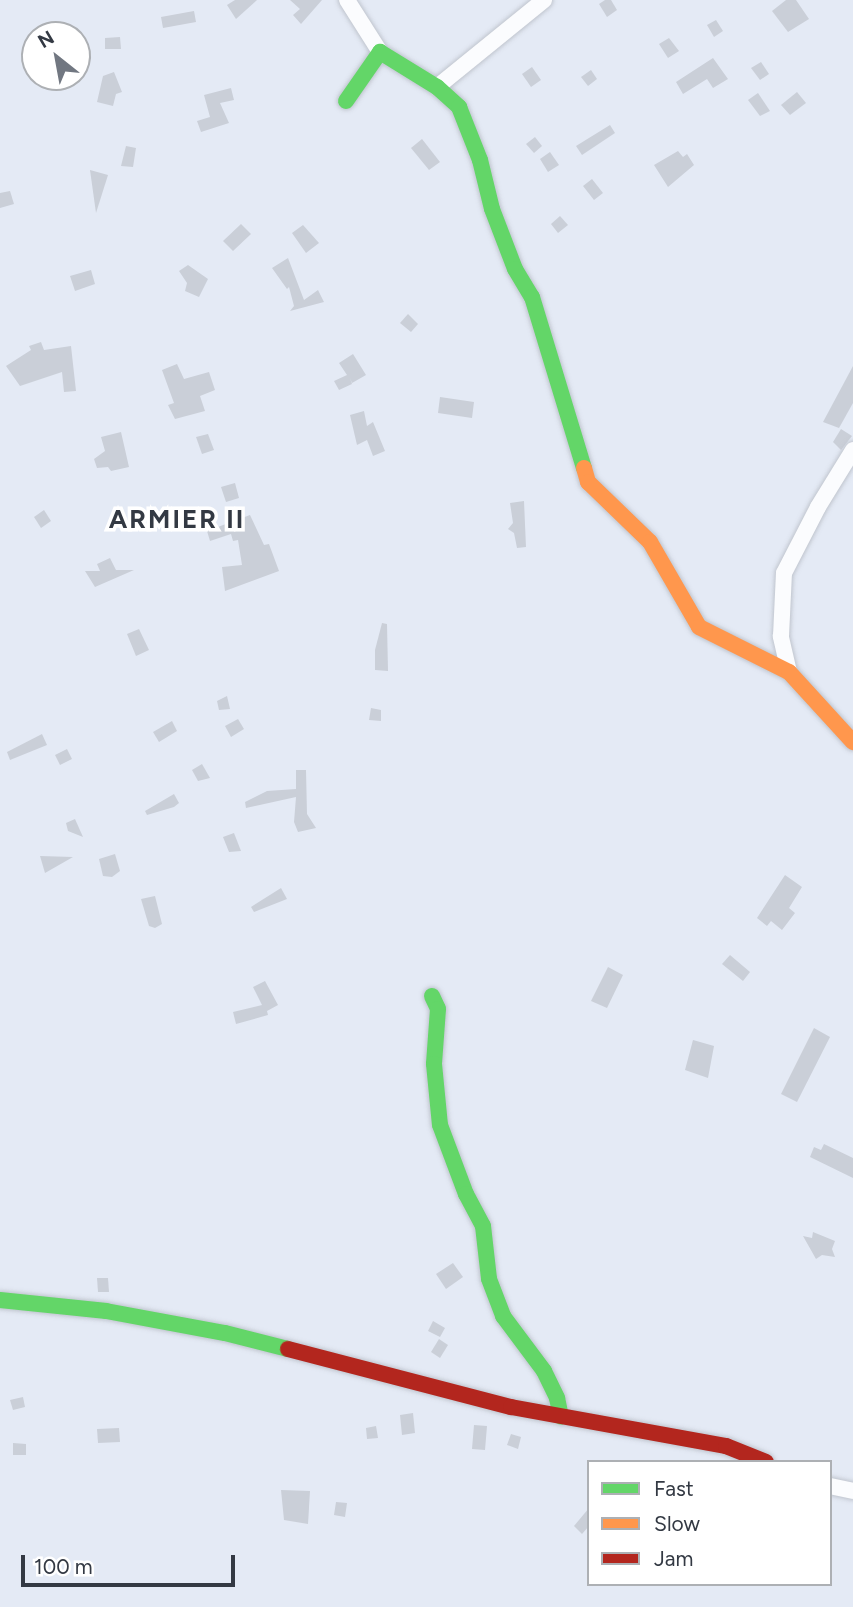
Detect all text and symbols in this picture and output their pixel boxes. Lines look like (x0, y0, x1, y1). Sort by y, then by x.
north arrow (21, 21, 91, 91)
text: N (34, 26, 58, 53)
district label: ARMIER II (110, 504, 244, 536)
legend (587, 1460, 832, 1586)
text: Fast (654, 1476, 694, 1501)
text: Slow (654, 1511, 700, 1536)
scale bar (24, 1540, 238, 1584)
text: Jam (654, 1546, 693, 1571)
text: 100 m (34, 1554, 93, 1579)

